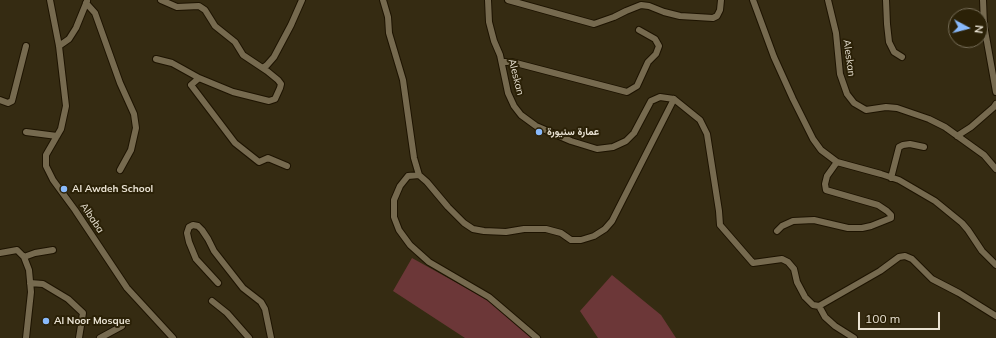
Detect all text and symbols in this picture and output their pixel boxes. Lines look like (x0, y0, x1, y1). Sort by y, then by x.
north arrow (948, 8, 988, 48)
text: N (971, 24, 986, 34)
street label: Aleskan (840, 39, 858, 77)
street label: Aleskan (506, 58, 526, 96)
place label: عمارة سنيورة (547, 126, 599, 138)
marker: عمارة سنيورة (534, 127, 544, 137)
place label: Al Awdeh School (72, 183, 153, 195)
marker: Al Awdeh School (59, 184, 69, 194)
street label: Albaba (78, 201, 106, 235)
scale bar (860, 304, 942, 330)
text: 100 m (865, 311, 900, 326)
place label: Al Noor Mosque (54, 315, 130, 327)
marker: Al Noor Mosque (41, 316, 51, 326)

